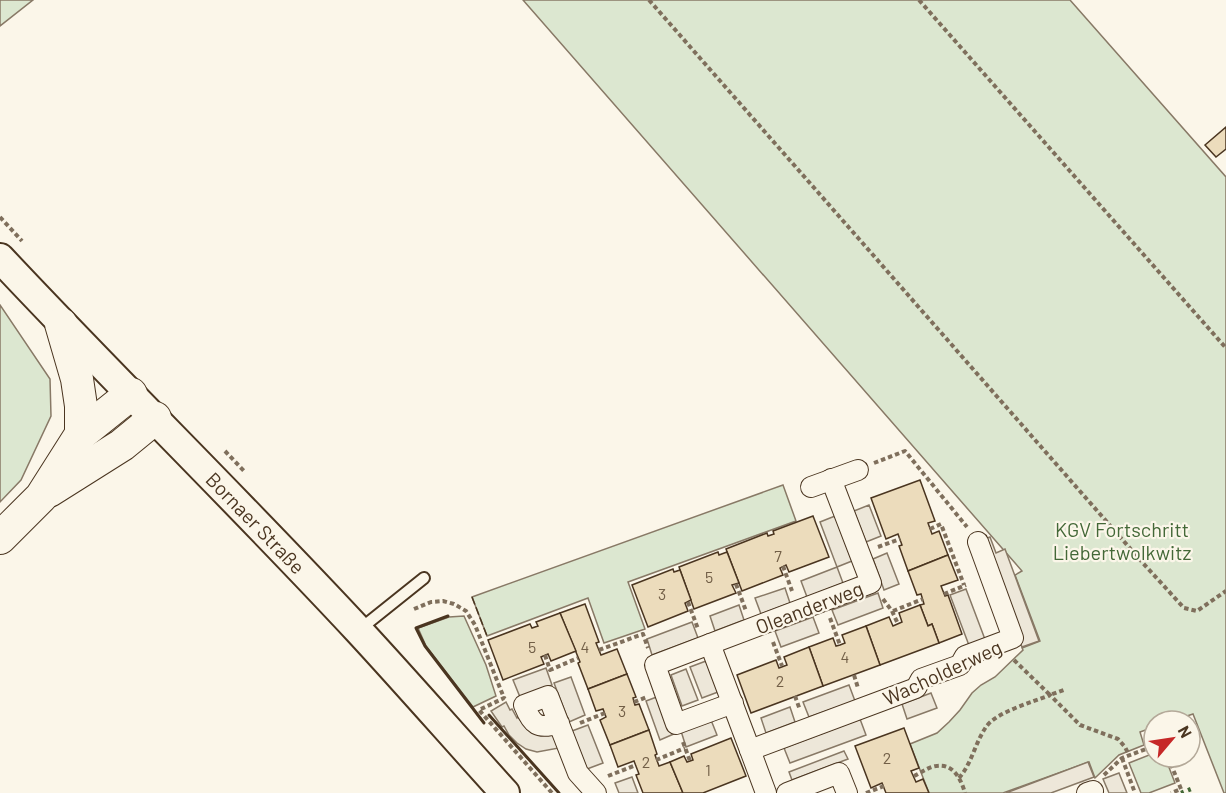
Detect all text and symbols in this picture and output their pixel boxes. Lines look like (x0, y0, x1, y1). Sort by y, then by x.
street label: Bornaer Straße (201, 467, 310, 578)
park label: KGV Fortschritt Liebertwolkwitz (1053, 517, 1191, 564)
house number: 7 (774, 546, 782, 565)
house number: 5 (705, 567, 713, 586)
street label: Oleanderweg (752, 575, 866, 639)
house number: 3 (658, 584, 666, 603)
street label: Wacholderweg (879, 634, 1005, 710)
house number: 5 (528, 637, 536, 656)
house number: 4 (581, 637, 589, 656)
house number: 4 (841, 647, 849, 666)
house number: 2 (776, 671, 784, 690)
house number: 3 (618, 701, 626, 720)
north arrow (1142, 709, 1202, 769)
text: N (1175, 722, 1196, 741)
house number: 2 (883, 748, 891, 767)
house number: 2 (642, 752, 650, 771)
house number: 1 (705, 760, 711, 779)

